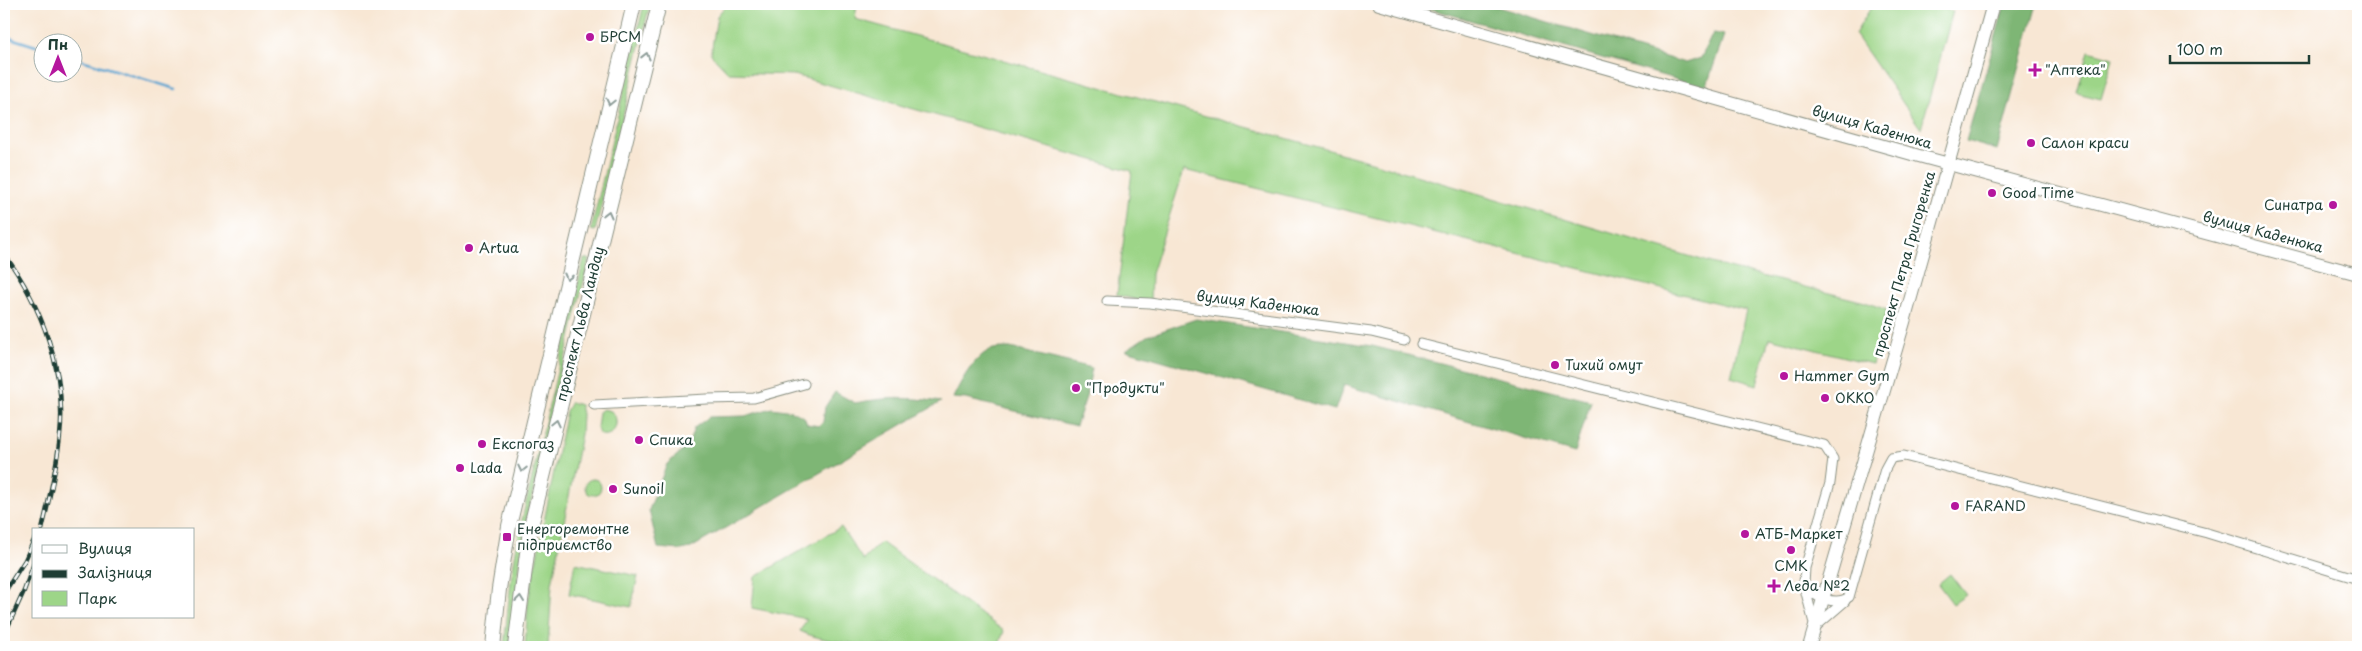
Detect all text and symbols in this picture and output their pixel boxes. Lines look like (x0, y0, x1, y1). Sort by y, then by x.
place label: БРСМ (600, 26, 641, 47)
marker: БРСМ (584, 31, 596, 43)
north arrow (32, 32, 82, 82)
scale bar (2170, 32, 2308, 64)
text: Пн (48, 34, 68, 55)
text: 100 m (2177, 37, 2223, 60)
one-way arrow (640, 52, 651, 61)
place label: "Аптека" (2045, 59, 2106, 80)
marker: "Аптека" (2029, 64, 2041, 76)
one-way arrow (605, 98, 616, 107)
street label: вулиця Каденюка (1810, 99, 1935, 154)
place label: Салон краси (2041, 132, 2129, 153)
marker: Салон краси (2025, 137, 2037, 149)
street label: проспект Петра Григоренка (1867, 168, 1940, 359)
place label: Good Time (2002, 182, 2074, 203)
marker: Good Time (1986, 187, 1998, 199)
place label: Синатра (2264, 194, 2323, 215)
marker: Синатра (2327, 199, 2339, 211)
street label: вулиця Каденюка (2201, 205, 2326, 258)
one-way arrow (602, 209, 613, 218)
place label: Artua (479, 237, 519, 258)
marker: Artua (463, 242, 475, 254)
street label: проспект Льва Ландау (550, 244, 609, 403)
one-way arrow (563, 273, 574, 282)
street label: вулиця Каденюка (1195, 285, 1321, 320)
place label: Тихий омут (1565, 354, 1643, 375)
marker: Тихий омут (1549, 359, 1561, 371)
place label: Hammer Gym (1794, 365, 1890, 386)
marker: Hammer Gym (1778, 370, 1790, 382)
place label: "Продукти" (1086, 377, 1165, 398)
marker: "Продукти" (1070, 382, 1082, 394)
place label: ОККО (1835, 387, 1875, 408)
marker: ОККО (1819, 392, 1831, 404)
one-way arrow (550, 418, 561, 427)
place label: Спика (649, 429, 693, 450)
place label: Експогаз (492, 433, 554, 454)
marker: Спика (633, 434, 645, 446)
marker: Експогаз (476, 438, 488, 450)
place label: Lada (470, 457, 502, 478)
marker: Lada (454, 462, 466, 474)
one-way arrow (517, 465, 528, 474)
place label: Sunoil (623, 478, 664, 499)
marker: Sunoil (607, 483, 619, 495)
place label: FARAND (1965, 495, 2026, 516)
marker: FARAND (1949, 500, 1961, 512)
place label: Енергоремонтне підприємство (517, 518, 629, 555)
place label: АТБ-Маркет (1755, 523, 1843, 544)
legend (32, 528, 195, 618)
marker: АТБ-Маркет (1739, 528, 1751, 540)
marker: Енергоремонтне підприємство (501, 531, 513, 543)
text: Вулиця (78, 536, 132, 559)
marker: СМК (1785, 544, 1797, 556)
place label: СМК (1774, 555, 1808, 576)
text: Залізниця (77, 560, 152, 583)
place label: Леда №2 (1784, 575, 1850, 596)
marker: Леда №2 (1768, 580, 1780, 592)
text: Парк (78, 586, 117, 609)
one-way arrow (514, 594, 525, 602)

